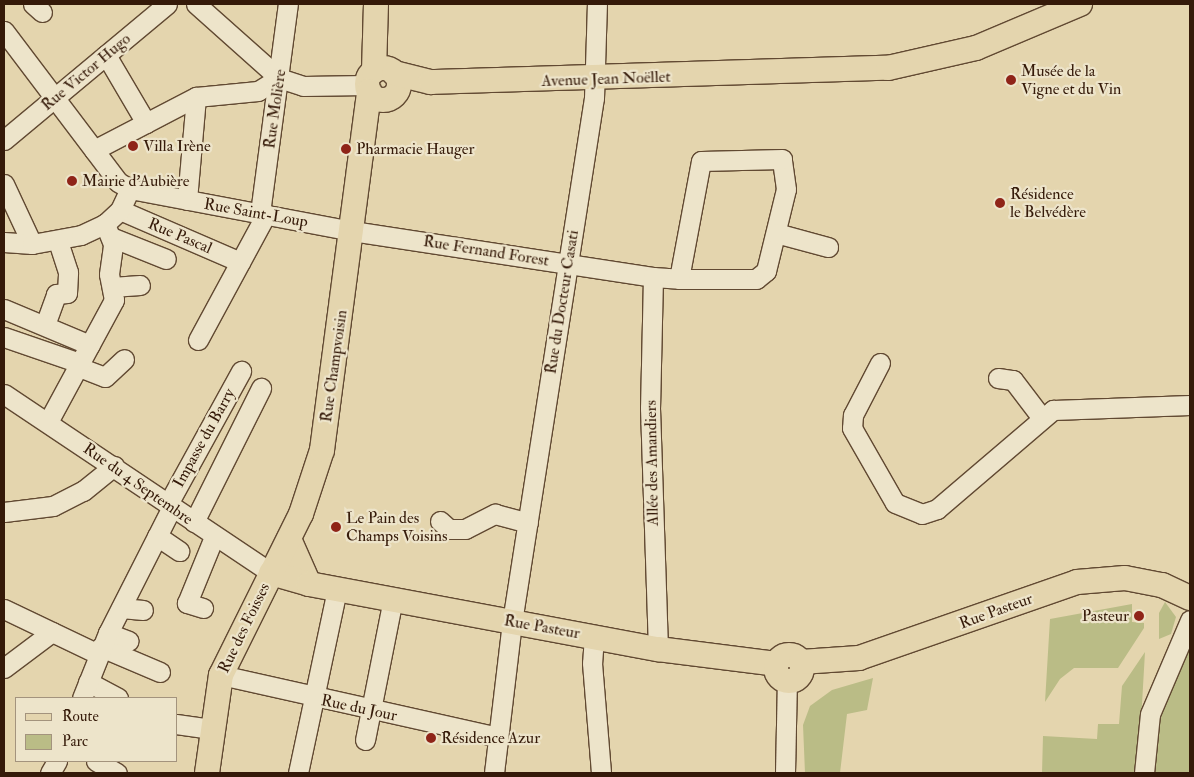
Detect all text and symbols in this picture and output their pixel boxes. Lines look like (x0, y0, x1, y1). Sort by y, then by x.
street label: Rue Victor Hugo (38, 29, 134, 115)
place label: Musée de la Vigne et du Vin (1021, 61, 1121, 99)
street label: Avenue Jean Noëllet (541, 67, 671, 91)
street label: Rue Molière (260, 68, 290, 150)
marker: Musée de la Vigne et du Vin (1005, 74, 1017, 86)
place label: Villa Irène (143, 136, 211, 156)
place label: Pharmacie Hauger (356, 139, 474, 159)
marker: Villa Irène (127, 140, 139, 152)
marker: Pharmacie Hauger (340, 143, 352, 155)
place label: Mairie d'Aubière (82, 171, 189, 191)
marker: Mairie d'Aubière (66, 175, 78, 187)
place label: Résidence le Belvédère (1010, 184, 1086, 222)
street label: Rue Saint-Loup (203, 194, 309, 232)
marker: Résidence le Belvédère (994, 197, 1006, 209)
street label: Rue Pascal (145, 214, 215, 258)
street label: Rue du Docteur Casati (541, 229, 583, 375)
street label: Rue Fernand Forest (422, 232, 550, 270)
street label: Rue Champvoisin (317, 309, 351, 423)
street label: Impasse du Barry (169, 385, 239, 491)
street label: Allée des Amandiers (641, 400, 663, 526)
street label: Rue du 4 Septembre (79, 439, 197, 529)
place label: Le Pain des Champs Voisins (346, 508, 447, 546)
marker: Le Pain des Champs Voisins (330, 521, 342, 533)
street label: Rue des Foisses (214, 580, 274, 676)
street label: Rue Pasteur (957, 589, 1035, 633)
place label: Pasteur (1082, 606, 1129, 626)
marker: Pasteur (1133, 610, 1145, 622)
street label: Rue Pasteur (503, 611, 581, 643)
street label: Rue du Jour (319, 691, 399, 725)
legend (15, 697, 178, 762)
text: Route (62, 707, 99, 726)
place label: Résidence Azur (441, 728, 540, 748)
text: Parc (62, 732, 88, 751)
marker: Résidence Azur (425, 732, 437, 744)

